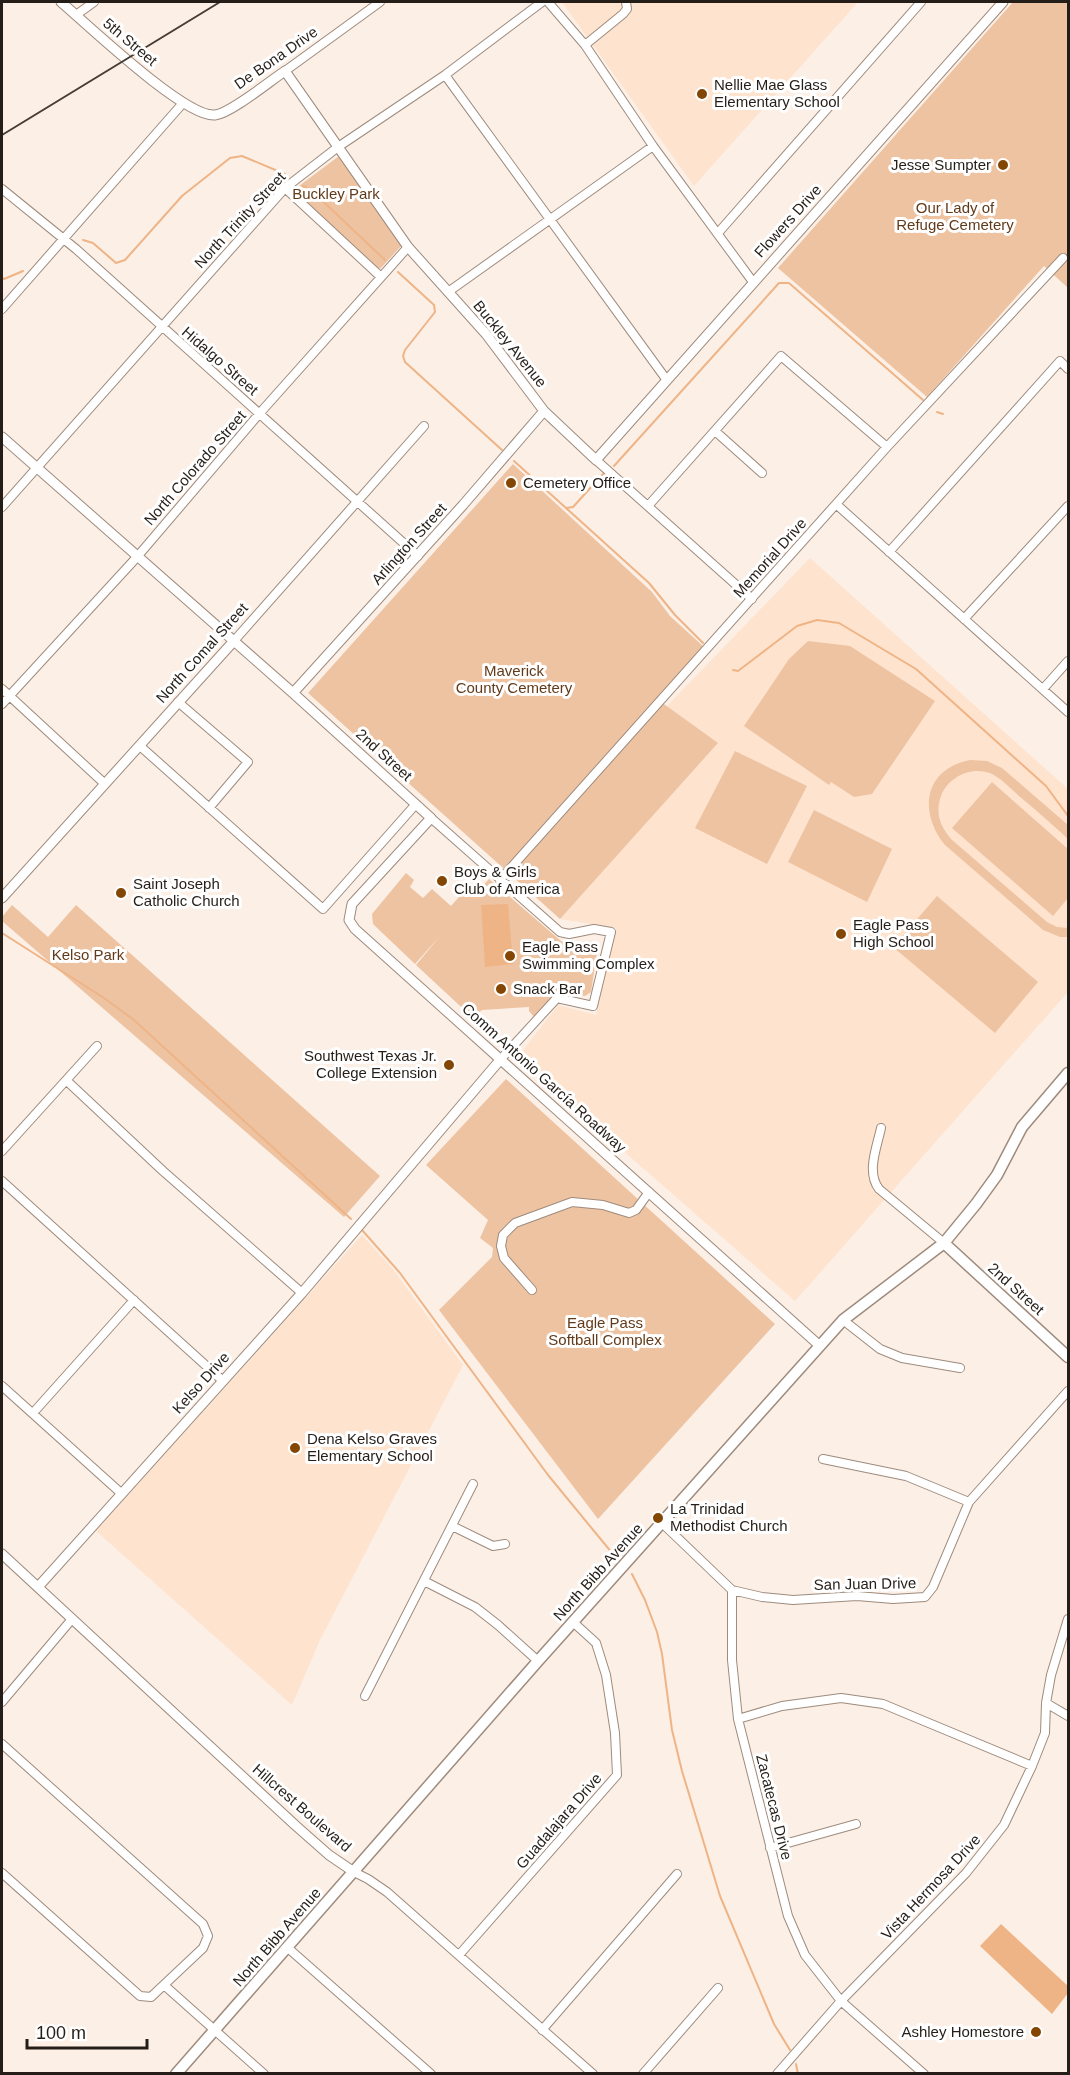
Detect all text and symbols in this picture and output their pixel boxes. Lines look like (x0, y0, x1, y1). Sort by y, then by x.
street label: 5th Street (100, 14, 161, 70)
street label: De Bona Drive (231, 23, 321, 93)
place label: Nellie Mae Glass Elementary School (714, 76, 840, 110)
marker: Nellie Mae Glass Elementary School (695, 87, 709, 101)
place label: Jesse Sumpter (891, 156, 991, 173)
marker: Jesse Sumpter (996, 158, 1010, 172)
street label: North Trinity Street (191, 168, 289, 271)
street label: Flowers Drive (751, 181, 825, 260)
park label: Buckley Park (292, 185, 380, 202)
park label: Our Lady of Refuge Cemetery (896, 199, 1014, 233)
street label: Buckley Avenue (470, 297, 550, 390)
street label: Hidalgo Street (179, 323, 262, 399)
street label: North Colorado Street (140, 406, 249, 528)
place label: Cemetery Office (523, 474, 631, 491)
marker: Cemetery Office (504, 476, 518, 490)
street label: Arlington Street (368, 499, 450, 588)
street label: Memorial Drive (730, 515, 810, 601)
street label: North Comal Street (152, 599, 251, 706)
park label: Maverick County Cemetery (456, 662, 573, 696)
street label: 2nd Street (353, 725, 416, 785)
place label: Boys & Girls Club of America (454, 863, 561, 897)
marker: Boys & Girls Club of America (435, 874, 449, 888)
place label: Saint Joseph Catholic Church (133, 875, 240, 909)
marker: Saint Joseph Catholic Church (114, 886, 128, 900)
place label: Eagle Pass High School (853, 916, 934, 950)
marker: Eagle Pass High School (834, 927, 848, 941)
place label: Eagle Pass Swimming Complex (522, 938, 655, 972)
park label: Kelso Park (52, 946, 125, 963)
marker: Eagle Pass Swimming Complex (503, 949, 517, 963)
place label: Snack Bar (513, 980, 582, 997)
marker: Snack Bar (494, 982, 508, 996)
street label: Comm Antonio García Roadway (459, 1000, 630, 1156)
place label: Southwest Texas Jr. College Extension (304, 1047, 437, 1081)
marker: Southwest Texas Jr. College Extension (442, 1058, 456, 1072)
street label: 2nd Street (985, 1259, 1048, 1319)
park label: Eagle Pass Softball Complex (548, 1314, 662, 1348)
street label: Kelso Drive (169, 1348, 233, 1417)
place label: Dena Kelso Graves Elementary School (307, 1430, 437, 1464)
marker: Dena Kelso Graves Elementary School (288, 1441, 302, 1455)
place label: La Trinidad Methodist Church (670, 1500, 788, 1534)
marker: La Trinidad Methodist Church (651, 1511, 665, 1525)
street label: North Bibb Avenue (550, 1520, 646, 1624)
street label: San Juan Drive (814, 1574, 916, 1593)
street label: Zacatecas Drive (753, 1752, 796, 1862)
street label: Hillcrest Boulevard (250, 1760, 355, 1855)
street label: Guadalajara Drive (513, 1769, 605, 1872)
street label: Vista Hermosa Drive (878, 1831, 984, 1943)
street label: North Bibb Avenue (229, 1884, 324, 1989)
scale bar (27, 2012, 147, 2050)
text: 100 m (36, 2023, 86, 2043)
place label: Ashley Homestore (901, 2023, 1024, 2040)
marker: Ashley Homestore (1029, 2025, 1043, 2039)

